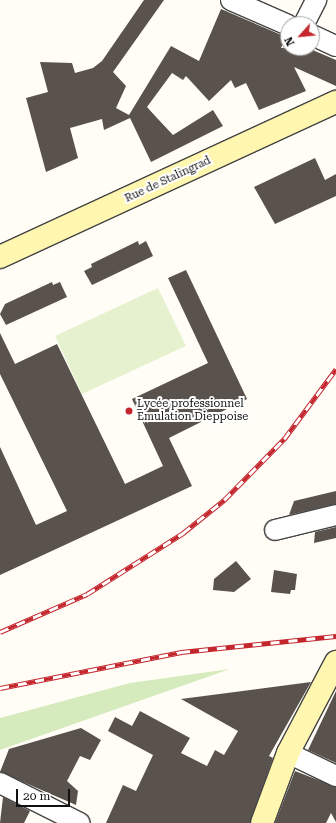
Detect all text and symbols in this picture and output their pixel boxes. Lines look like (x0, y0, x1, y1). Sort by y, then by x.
north arrow (280, 16, 320, 56)
text: N (282, 34, 297, 48)
street label: Rue de Stalingrad (123, 154, 213, 206)
place label: Lycée professionnel Emulation Dieppoise (137, 398, 248, 424)
marker: Lycée professionnel Emulation Dieppoise (124, 406, 134, 416)
scale bar (18, 781, 72, 807)
text: 20 m (23, 789, 50, 803)

